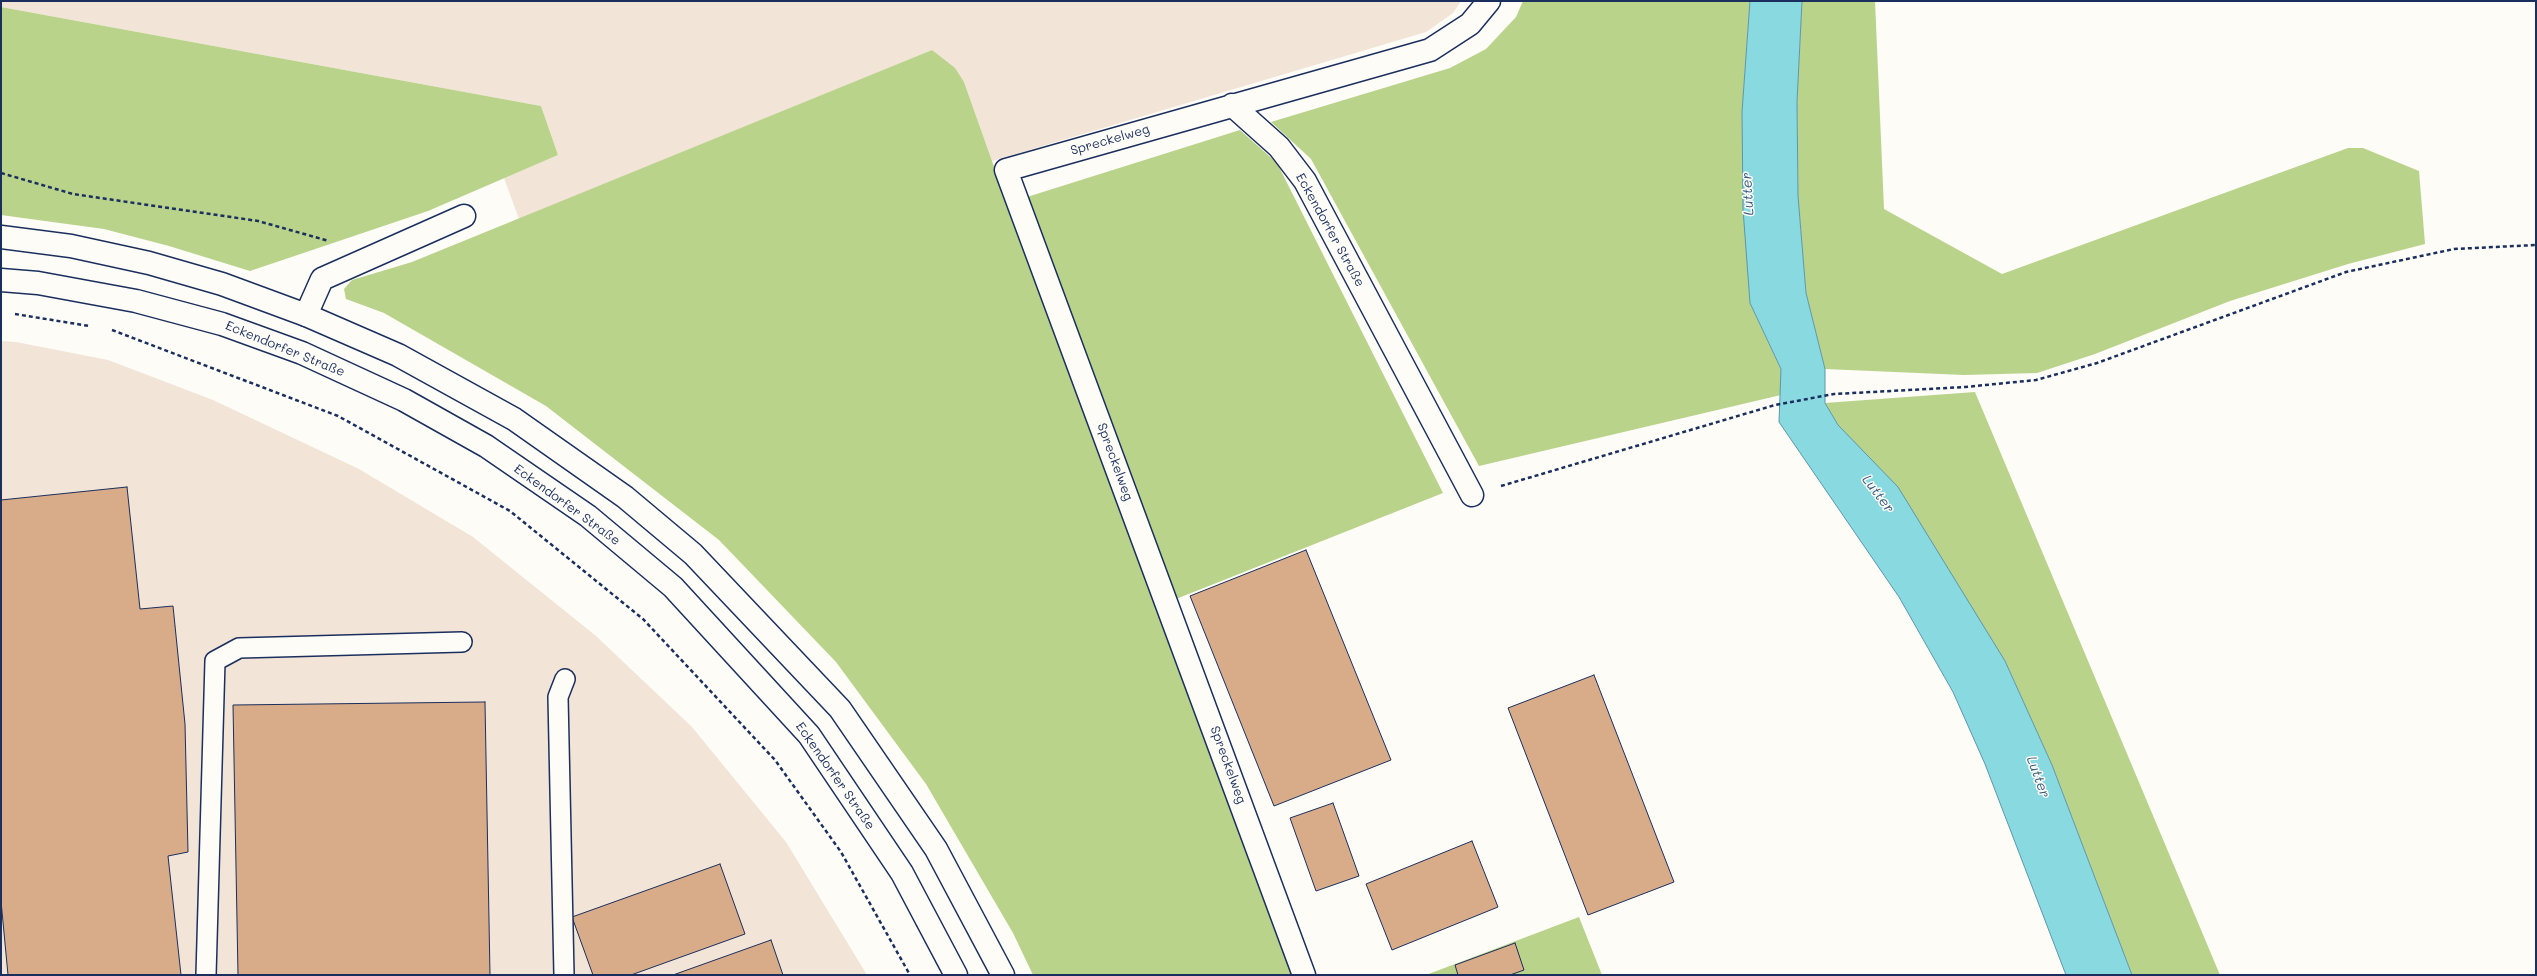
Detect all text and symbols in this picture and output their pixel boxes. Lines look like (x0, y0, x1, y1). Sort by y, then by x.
street label: Spreckelweg (1069, 121, 1151, 159)
street label: Eckendorfer Straße (1292, 170, 1368, 290)
water label: Lutter (1738, 172, 1758, 216)
street label: Eckendorfer Straße (223, 318, 347, 380)
street label: Spreckelweg (1094, 421, 1136, 503)
street label: Eckendorfer Straße (511, 461, 623, 549)
water label: Lutter (1858, 472, 1898, 516)
street label: Eckendorfer Straße (792, 719, 878, 833)
street label: Spreckelweg (1207, 724, 1249, 806)
water label: Lutter (2023, 754, 2053, 800)

